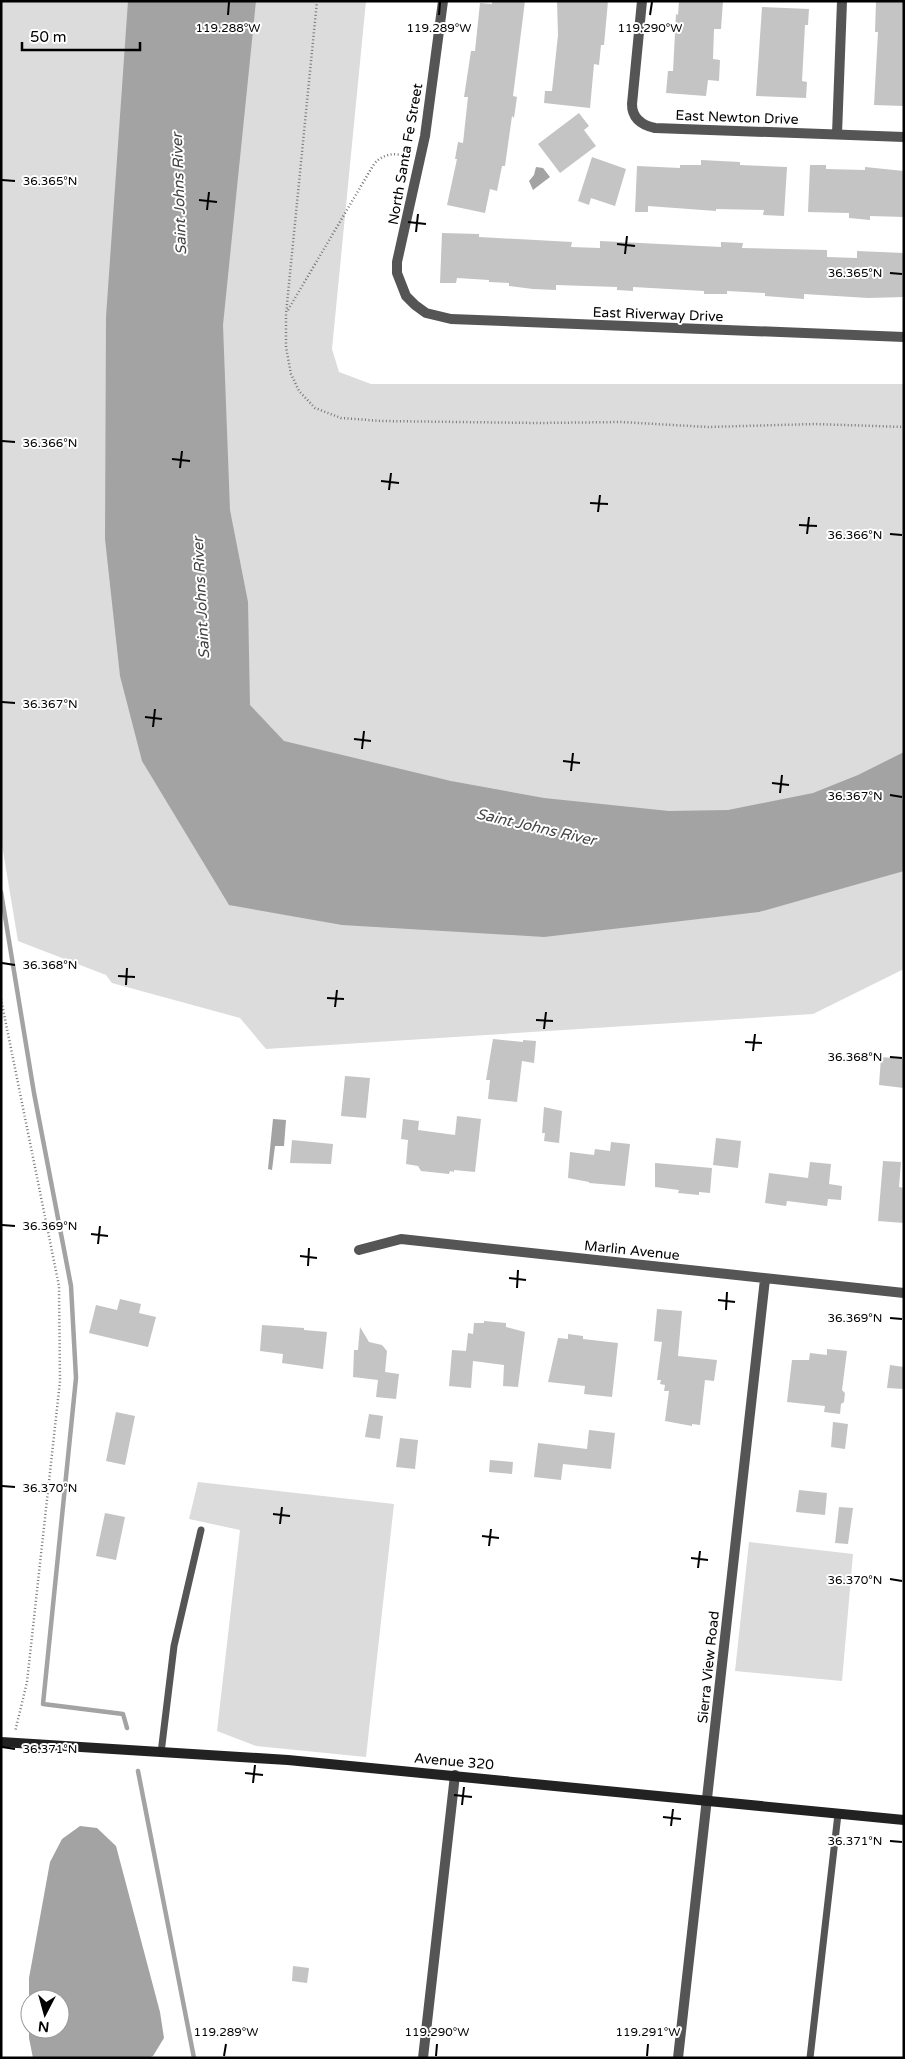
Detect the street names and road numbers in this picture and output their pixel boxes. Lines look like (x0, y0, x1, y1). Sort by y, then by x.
street label: North Santa Fe Street (385, 81, 426, 226)
street label: East Newton Drive (675, 107, 799, 128)
street label: East Riverway Drive (592, 304, 724, 325)
street label: Marlin Avenue (583, 1237, 681, 1264)
street label: Sierra View Road (694, 1610, 723, 1724)
street label: Avenue 320 (413, 1750, 495, 1773)

